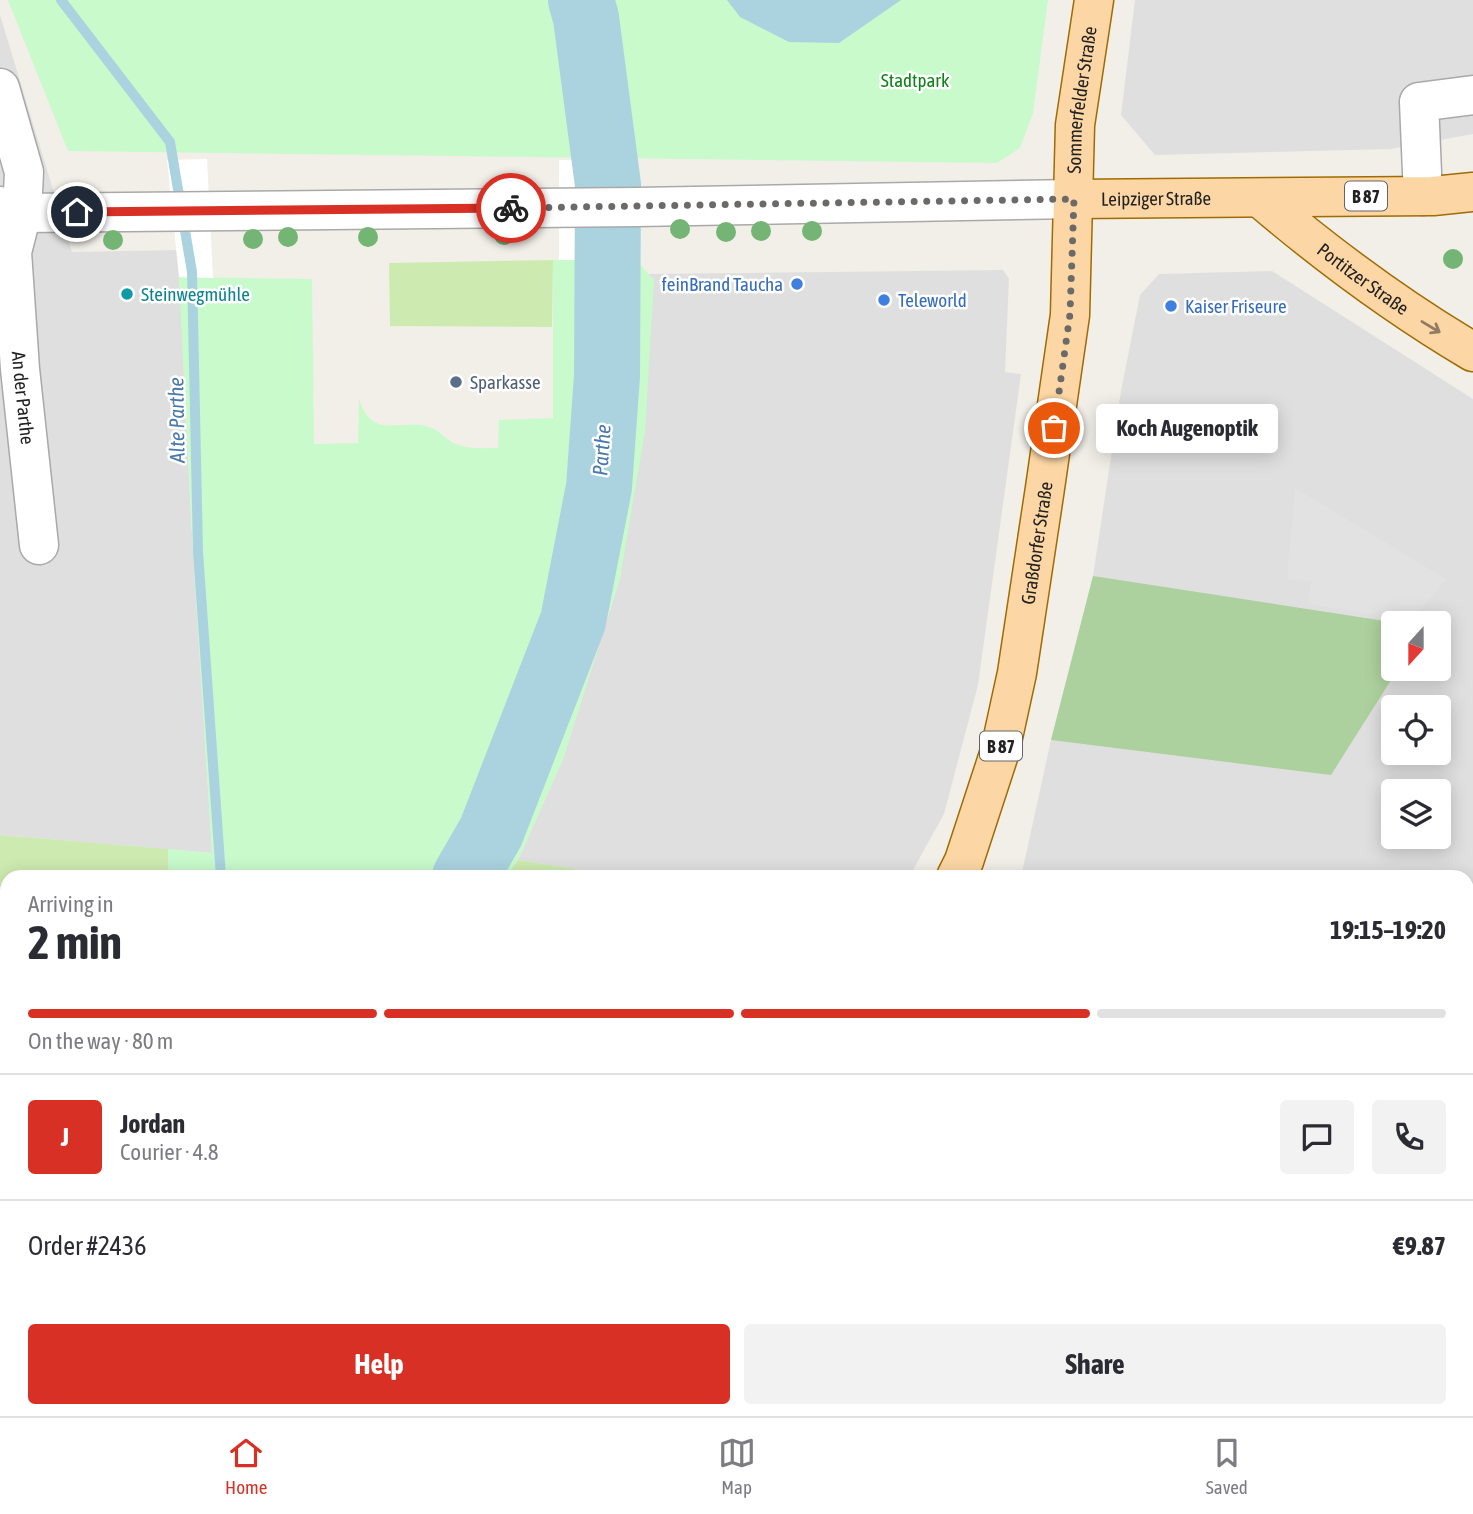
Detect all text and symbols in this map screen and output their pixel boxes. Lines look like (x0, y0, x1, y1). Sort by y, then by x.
street label: Sommerfelder Straße (1063, 25, 1101, 174)
park label: Stadtpark (881, 69, 950, 91)
courier (476, 173, 546, 243)
pin (47, 182, 107, 242)
road number: B 87 (1345, 182, 1387, 210)
street label: Leipziger Straße (1101, 187, 1211, 210)
icon: bike (492, 189, 530, 227)
icon: home (58, 193, 96, 231)
street label: Portitzer Straße (1313, 238, 1413, 319)
place label: feinBrand Taucha (662, 273, 783, 295)
marker: feinBrand Taucha (789, 276, 805, 292)
place label: Steinwegmühle (141, 283, 250, 305)
marker: Steinwegmühle (119, 286, 135, 302)
place label: Teleworld (898, 289, 967, 311)
marker: Teleworld (876, 292, 892, 308)
place label: Kaiser Friseure (1185, 295, 1287, 317)
marker: Kaiser Friseure (1163, 298, 1179, 314)
one-way arrow (1421, 320, 1441, 334)
street label: An der Parthe (8, 351, 39, 446)
place label: Sparkasse (470, 371, 541, 393)
marker: Sparkasse (448, 374, 464, 390)
water label: Alte Parthe (163, 377, 189, 464)
pin (1024, 398, 1084, 458)
callout: Koch Augenoptik (1096, 404, 1278, 452)
icon: bag (1035, 409, 1073, 447)
text: Koch Augenoptik (1116, 415, 1258, 441)
water label: Parthe (587, 423, 615, 477)
street label: Graßdorfer Straße (1017, 480, 1057, 606)
north arrow (1381, 611, 1451, 681)
map controls (1381, 611, 1451, 849)
button: locate (1381, 695, 1451, 765)
road number: B 87 (980, 732, 1022, 760)
button: layers (1381, 779, 1451, 849)
text: Arriving in (28, 891, 114, 917)
text: 19:15–19:20 (1330, 915, 1446, 945)
text: 2 min (28, 916, 122, 969)
text: On the way · 80 m (28, 1028, 173, 1054)
button: chat (1280, 1100, 1354, 1174)
button: phone (1372, 1100, 1446, 1174)
text: Jordan (120, 1109, 185, 1139)
text: J (61, 1122, 69, 1152)
text: Courier · 4.8 (120, 1139, 219, 1165)
text: Order #2436 (28, 1231, 147, 1261)
text: €9.87 (1393, 1231, 1446, 1261)
button: Help (28, 1324, 730, 1404)
button: Share (744, 1324, 1446, 1404)
tab: Home (225, 1434, 267, 1498)
tab: Map (718, 1434, 756, 1498)
tab: Saved (1206, 1434, 1248, 1498)

